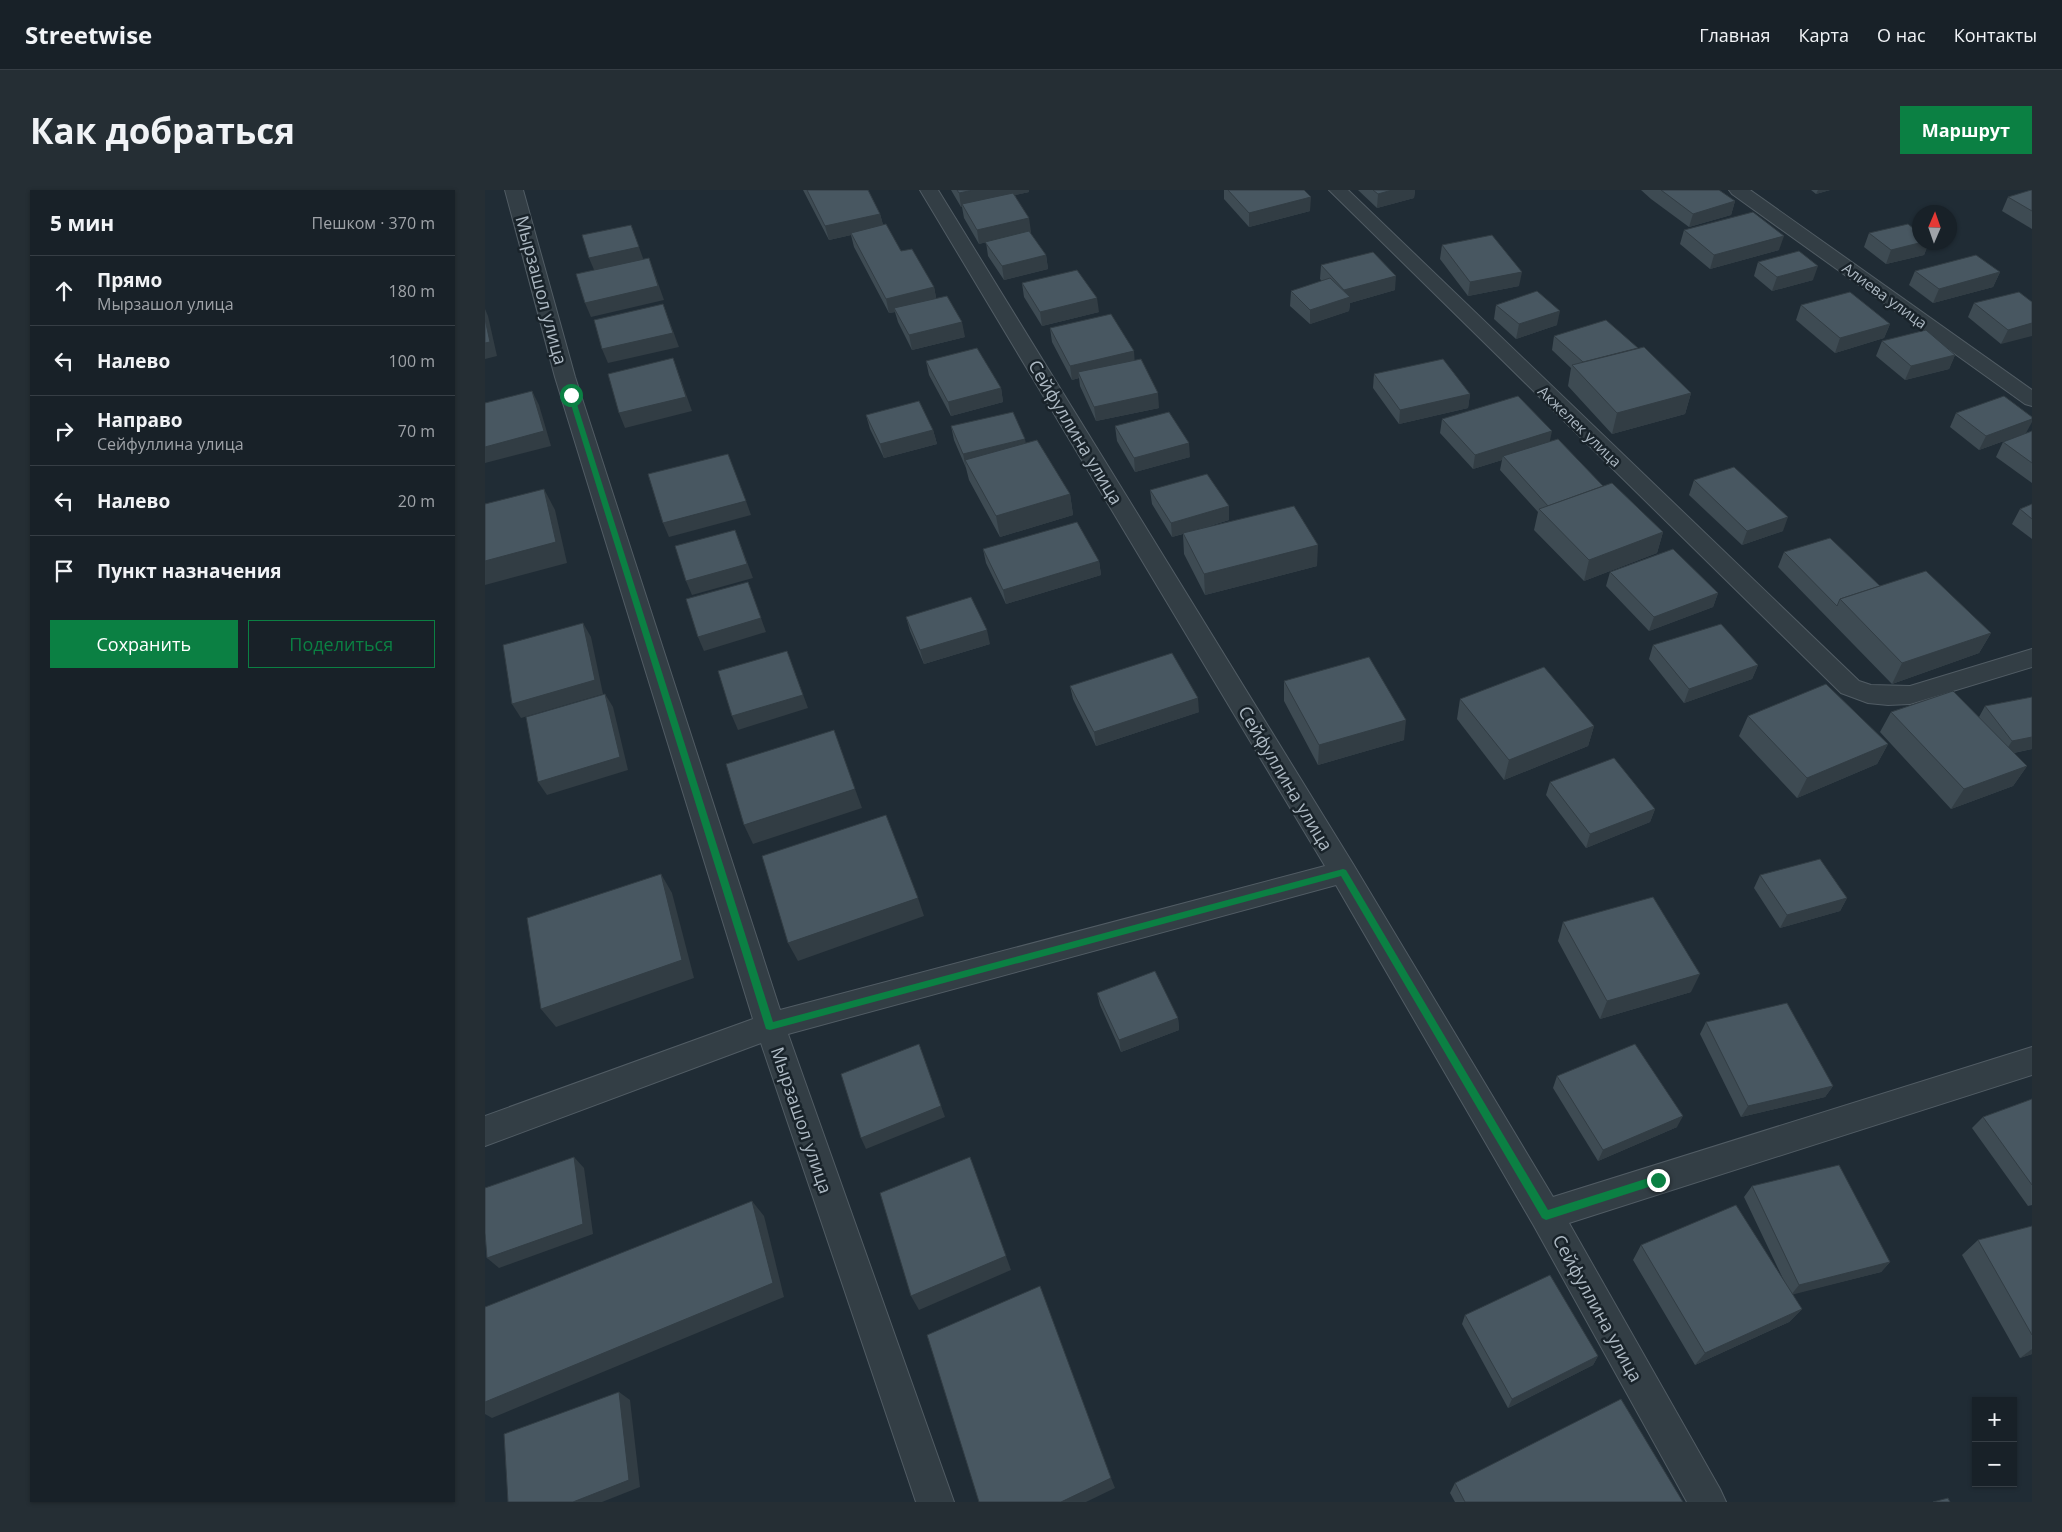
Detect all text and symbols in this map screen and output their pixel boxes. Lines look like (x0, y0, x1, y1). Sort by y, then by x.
text: Streetwise (25, 18, 152, 51)
text: Главная (1699, 23, 1771, 47)
text: Карта (1799, 23, 1849, 47)
text: О нас (1877, 23, 1926, 47)
text: Контакты (1954, 23, 2037, 47)
button: Маршрут (1900, 106, 2032, 154)
text: Как добраться (30, 107, 295, 154)
north arrow (1912, 205, 1957, 250)
text: 5 мин (50, 209, 114, 237)
text: Пешком · 370 m (312, 212, 435, 234)
street label: Мырзашол улица (511, 213, 573, 367)
street label: Алиева улица (1839, 257, 1931, 333)
text: Прямо (97, 267, 162, 293)
icon: ahead (50, 277, 78, 305)
text: 180 m (389, 280, 435, 302)
text: Мырзашол улица (97, 293, 234, 315)
icon: left (50, 347, 78, 375)
text: Налево (97, 348, 170, 374)
text: 100 m (389, 350, 435, 372)
street label: Сейфуллина улица (1023, 355, 1129, 509)
street label: Акжелек улица (1534, 381, 1626, 471)
route start (560, 384, 583, 407)
text: Направо (97, 407, 183, 433)
icon: right (50, 417, 78, 445)
text: 70 m (398, 420, 435, 442)
text: Сейфуллина улица (97, 433, 244, 455)
icon: left (50, 487, 78, 515)
text: Налево (97, 488, 170, 514)
text: 20 m (398, 490, 435, 512)
icon: arrive (50, 557, 78, 585)
text: Пункт назначения (97, 558, 282, 584)
button: Сохранить (50, 620, 238, 668)
button: Поделиться (248, 620, 435, 668)
street label: Сейфуллина улица (1233, 701, 1339, 855)
street label: Мырзашол улица (766, 1043, 838, 1197)
route end (1647, 1169, 1670, 1192)
street label: Сейфуллина улица (1548, 1230, 1648, 1386)
map controls (1972, 1397, 2017, 1487)
button: + (1972, 1397, 2017, 1442)
button: − (1972, 1442, 2017, 1487)

